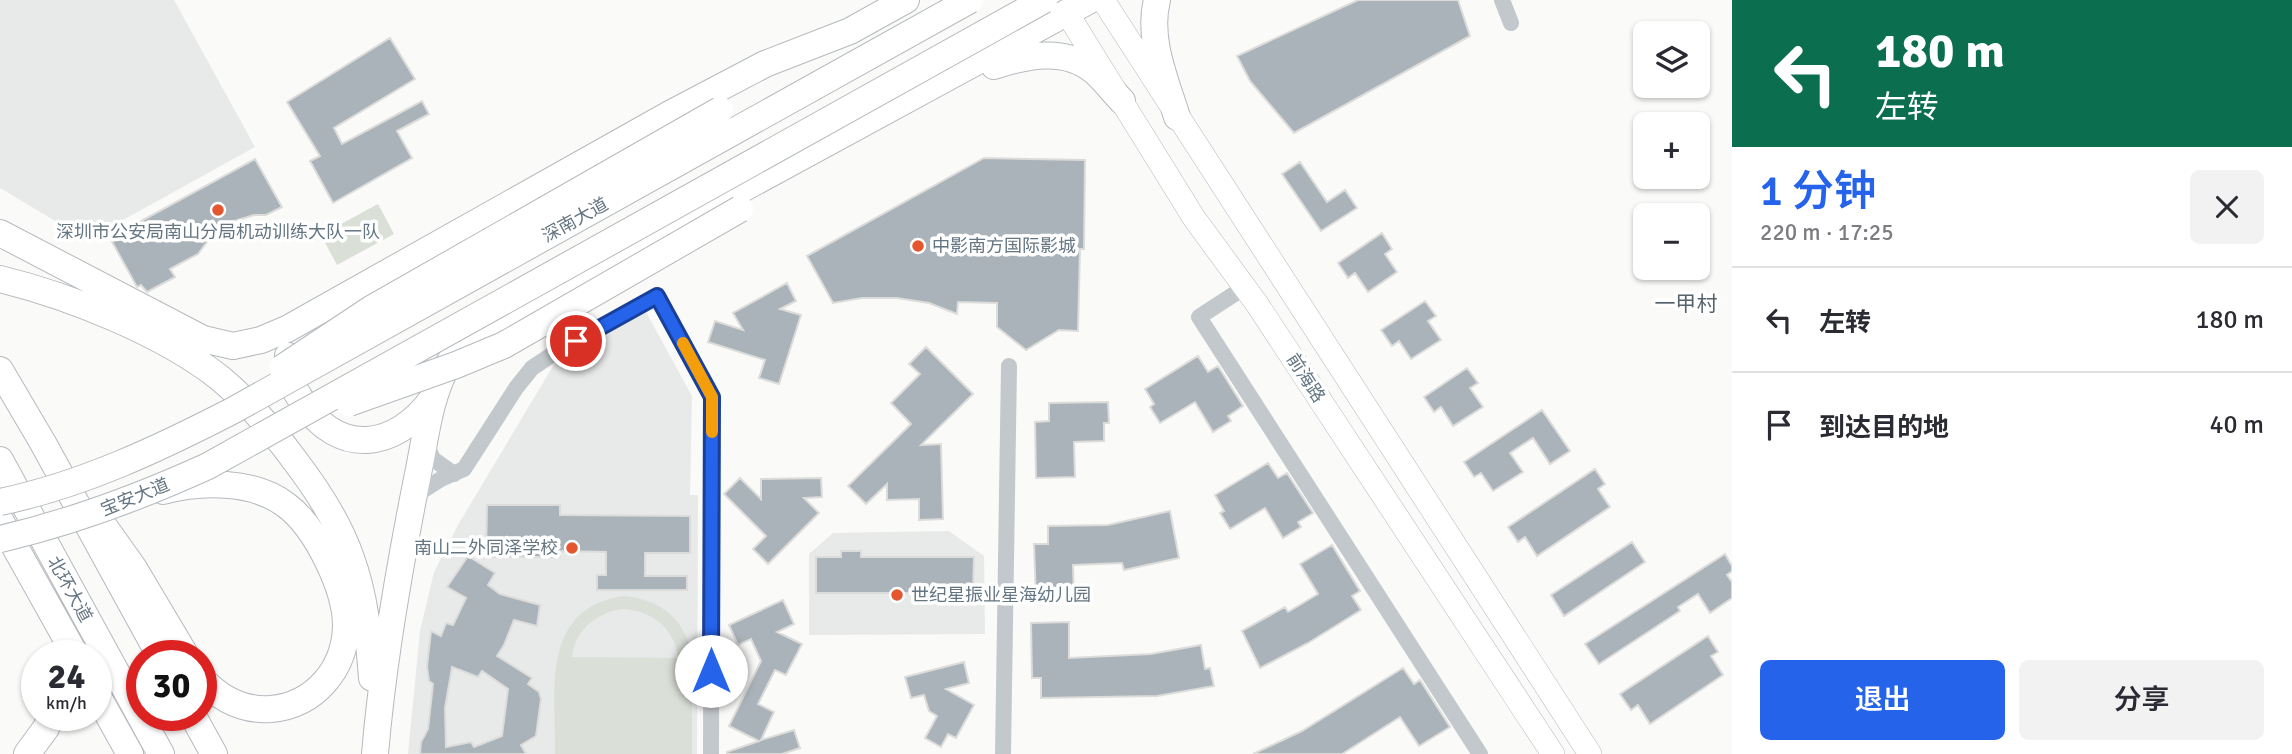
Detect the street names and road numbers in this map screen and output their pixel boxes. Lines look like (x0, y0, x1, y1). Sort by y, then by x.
street label: 深南大道 (538, 193, 612, 247)
street label: 前海路 (1282, 349, 1330, 407)
street label: 宝安大道 (98, 473, 172, 521)
street label: 北环大道 (43, 552, 97, 626)

